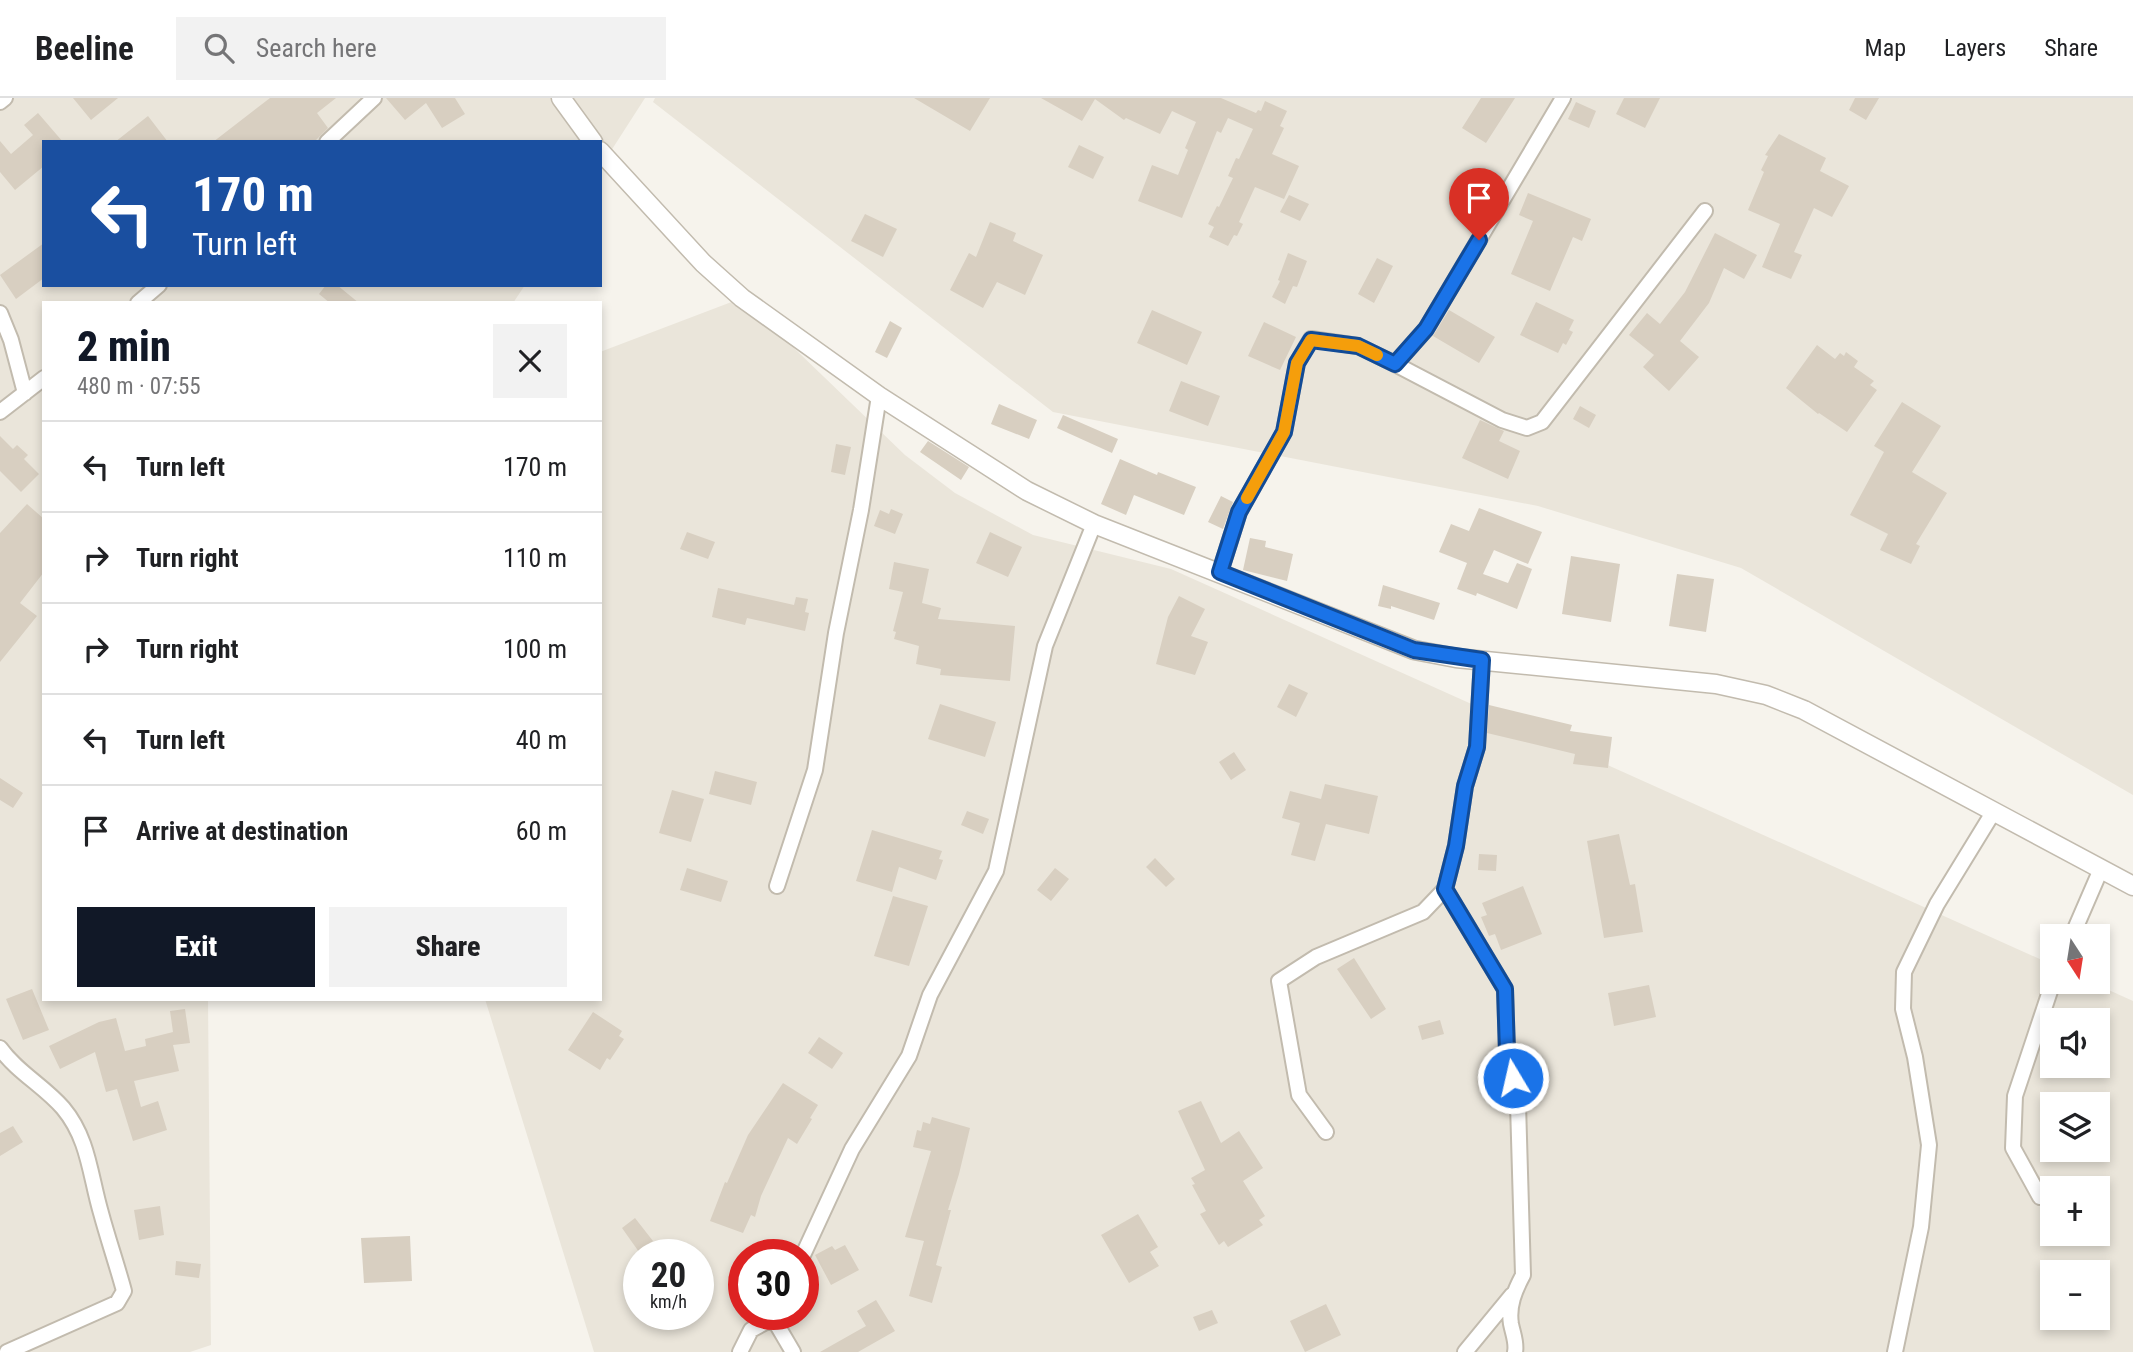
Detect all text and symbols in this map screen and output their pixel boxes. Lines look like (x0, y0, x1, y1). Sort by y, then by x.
search box (176, 17, 666, 80)
text: Beeline (35, 29, 134, 68)
icon: search (200, 29, 238, 67)
text: Search here (256, 33, 377, 63)
text: Map (1865, 34, 1906, 62)
text: Layers (1944, 34, 2006, 62)
text: Share (2044, 34, 2098, 62)
text: 170 m (192, 166, 314, 223)
icon: left (77, 168, 168, 259)
pin (1449, 168, 1509, 240)
icon: arrive (1460, 179, 1498, 217)
text: Turn left (192, 225, 297, 263)
text: 2 min (77, 322, 171, 371)
button: close (493, 324, 567, 398)
text: 480 m · 07:55 (77, 373, 201, 400)
icon: left (77, 448, 115, 486)
text: Turn left (136, 452, 225, 482)
text: 170 m (503, 452, 567, 482)
icon: right (77, 539, 115, 577)
text: Turn right (136, 543, 238, 573)
text: 110 m (503, 543, 567, 573)
icon: right (77, 630, 115, 668)
text: Turn right (136, 634, 238, 664)
text: 100 m (503, 634, 567, 664)
icon: left (77, 721, 115, 759)
text: Turn left (136, 725, 225, 755)
text: 40 m (516, 725, 567, 755)
icon: arrive (77, 812, 115, 850)
text: Arrive at destination (136, 816, 348, 846)
text: 60 m (516, 816, 567, 846)
button: Exit (77, 907, 315, 987)
button: Share (329, 907, 567, 987)
north arrow (2040, 924, 2110, 994)
map controls (2040, 924, 2110, 1330)
button: sound (2040, 1008, 2110, 1078)
position arrow (1476, 1041, 1550, 1115)
button: layers (2040, 1092, 2110, 1162)
button: + (2040, 1176, 2110, 1246)
speed limit sign: 30 (728, 1239, 819, 1330)
text: 20 (651, 1255, 686, 1296)
button: − (2040, 1260, 2110, 1330)
text: km/h (650, 1291, 687, 1312)

